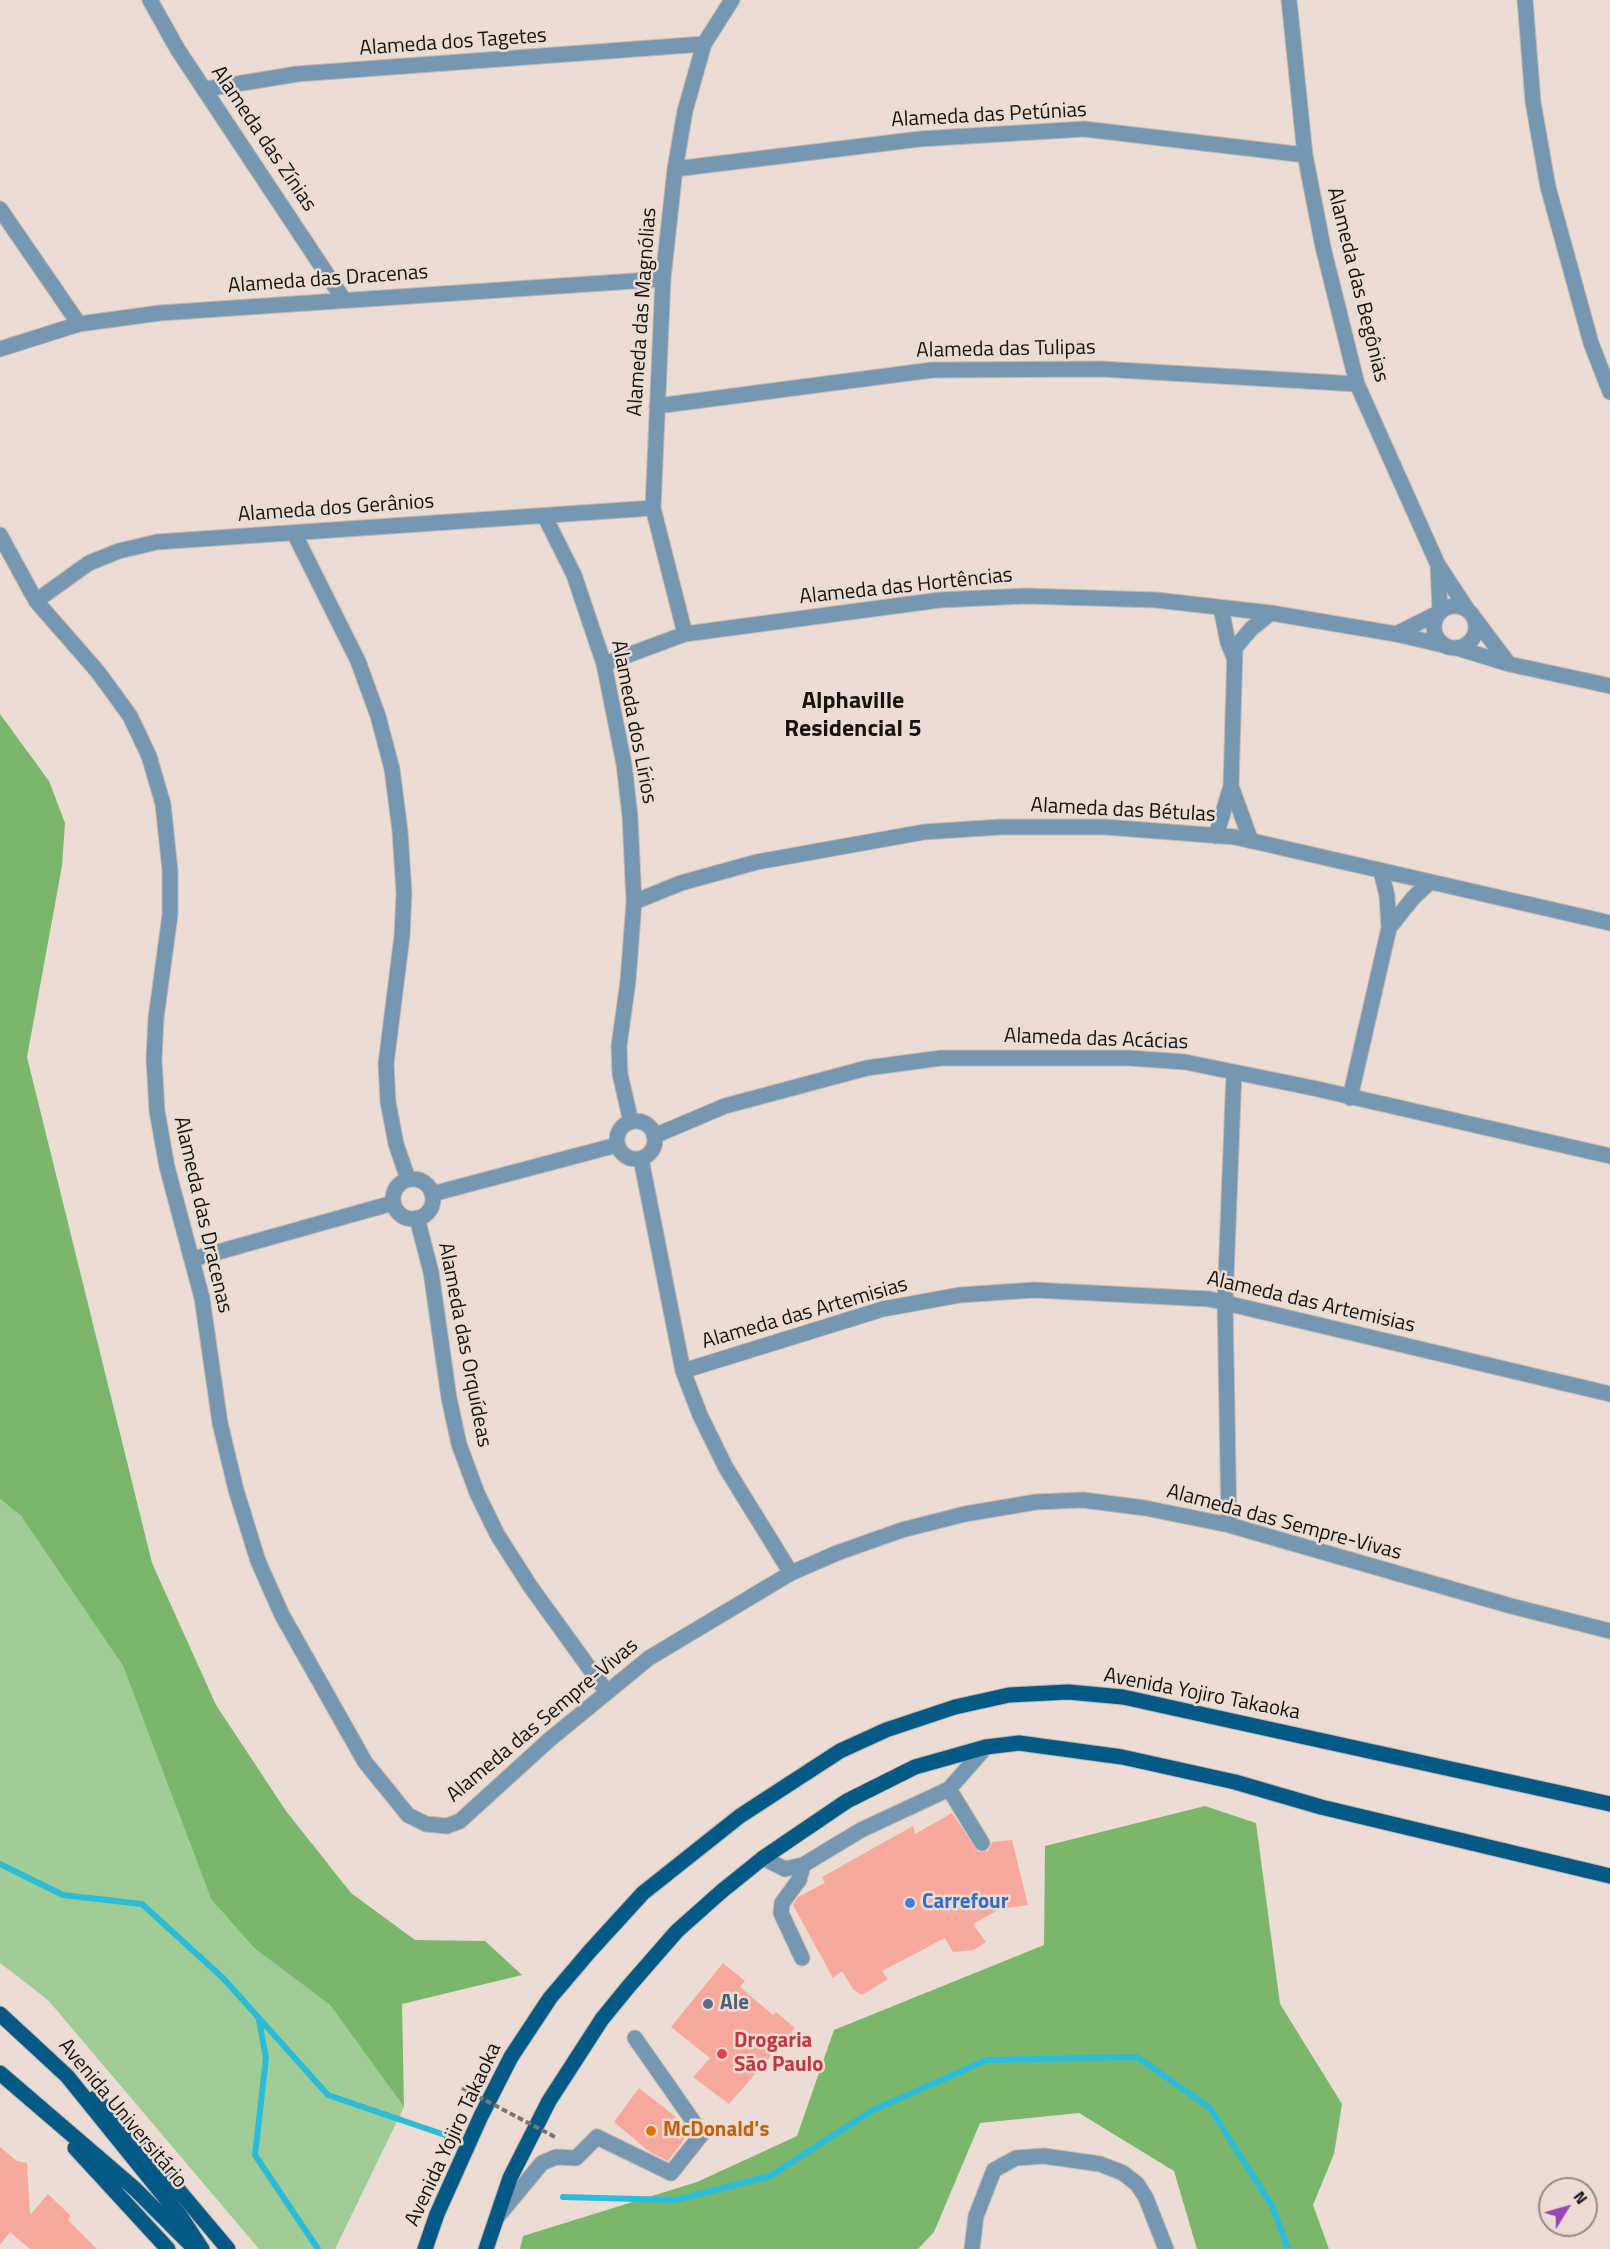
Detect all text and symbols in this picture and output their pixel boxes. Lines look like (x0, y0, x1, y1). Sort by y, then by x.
street label: Alameda dos Tagetes (359, 24, 547, 62)
street label: Alameda das Zínias (205, 61, 321, 217)
street label: Alameda das Petúnias (891, 98, 1087, 134)
street label: Alameda das Begônias (1321, 185, 1393, 385)
street label: Alameda das Magnólias (623, 207, 663, 417)
street label: Alameda das Dracenas (227, 260, 429, 300)
street label: Alameda das Tulipas (916, 336, 1096, 364)
street label: Alameda dos Gerânios (237, 490, 435, 528)
street label: Alameda das Hortências (798, 563, 1014, 611)
street label: Alameda dos Lírios (605, 638, 661, 806)
district label: Alphaville Residencial 5 (784, 688, 922, 744)
street label: Alameda das Bétulas (1030, 794, 1216, 828)
street label: Alameda das Acácias (1003, 1024, 1189, 1056)
street label: Alameda das Dracenas (167, 1114, 237, 1316)
street label: Alameda das Orquídeas (432, 1241, 496, 1449)
street label: Alameda das Artemisias (1204, 1267, 1418, 1339)
street label: Alameda das Artemisias (699, 1273, 911, 1355)
street label: Alameda das Sempre-Vivas (1164, 1479, 1404, 1567)
street label: Alameda das Sempre-Vivas (442, 1634, 644, 1808)
street label: Avenida Yojiro Takaoka (1102, 1664, 1302, 1726)
place label: Carrefour (922, 1890, 1008, 1916)
marker: Carrefour (903, 1896, 917, 1910)
place label: Ale (720, 1991, 749, 2017)
marker: Ale (701, 1997, 715, 2011)
place label: Drogaria São Paulo (734, 2029, 823, 2079)
street label: Avenida Universitário (52, 2034, 192, 2194)
street label: Avenida Yojiro Takaoka (400, 2039, 508, 2231)
marker: Drogaria São Paulo (715, 2047, 729, 2061)
place label: McDonald's (663, 2118, 769, 2144)
marker: McDonald's (644, 2124, 658, 2138)
north arrow (1538, 2177, 1598, 2237)
text: N (1568, 2186, 1594, 2209)

